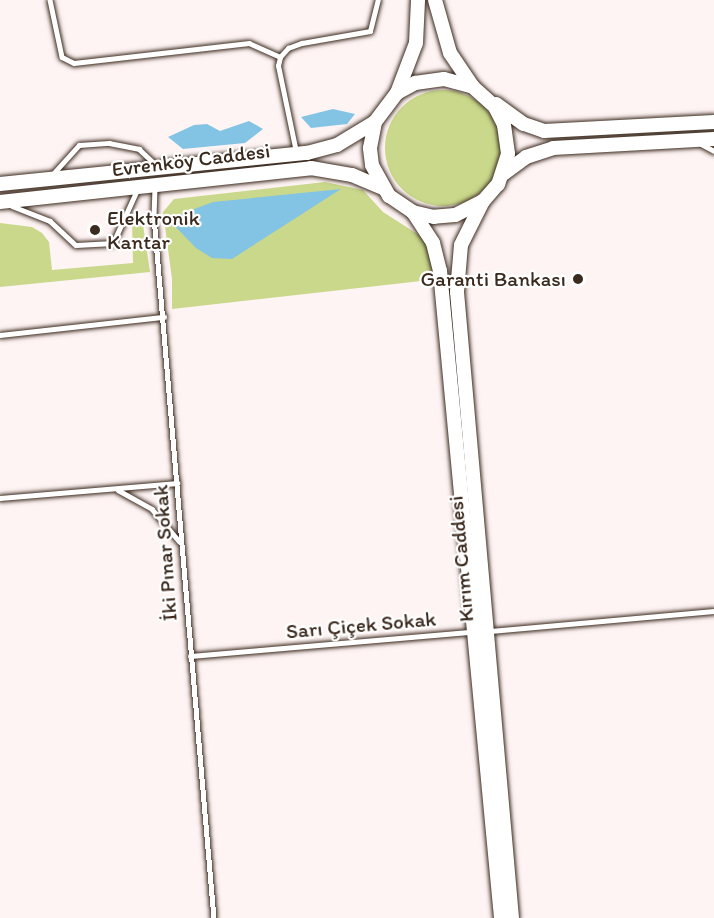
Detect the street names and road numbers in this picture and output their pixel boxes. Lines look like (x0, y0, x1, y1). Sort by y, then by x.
street label: Evrenköy Caddesi (110, 138, 272, 182)
street label: İki Pınar Sokak (148, 484, 182, 622)
street label: Kırım Caddesi (443, 495, 479, 623)
street label: Sarı Çiçek Sokak (285, 606, 437, 644)

